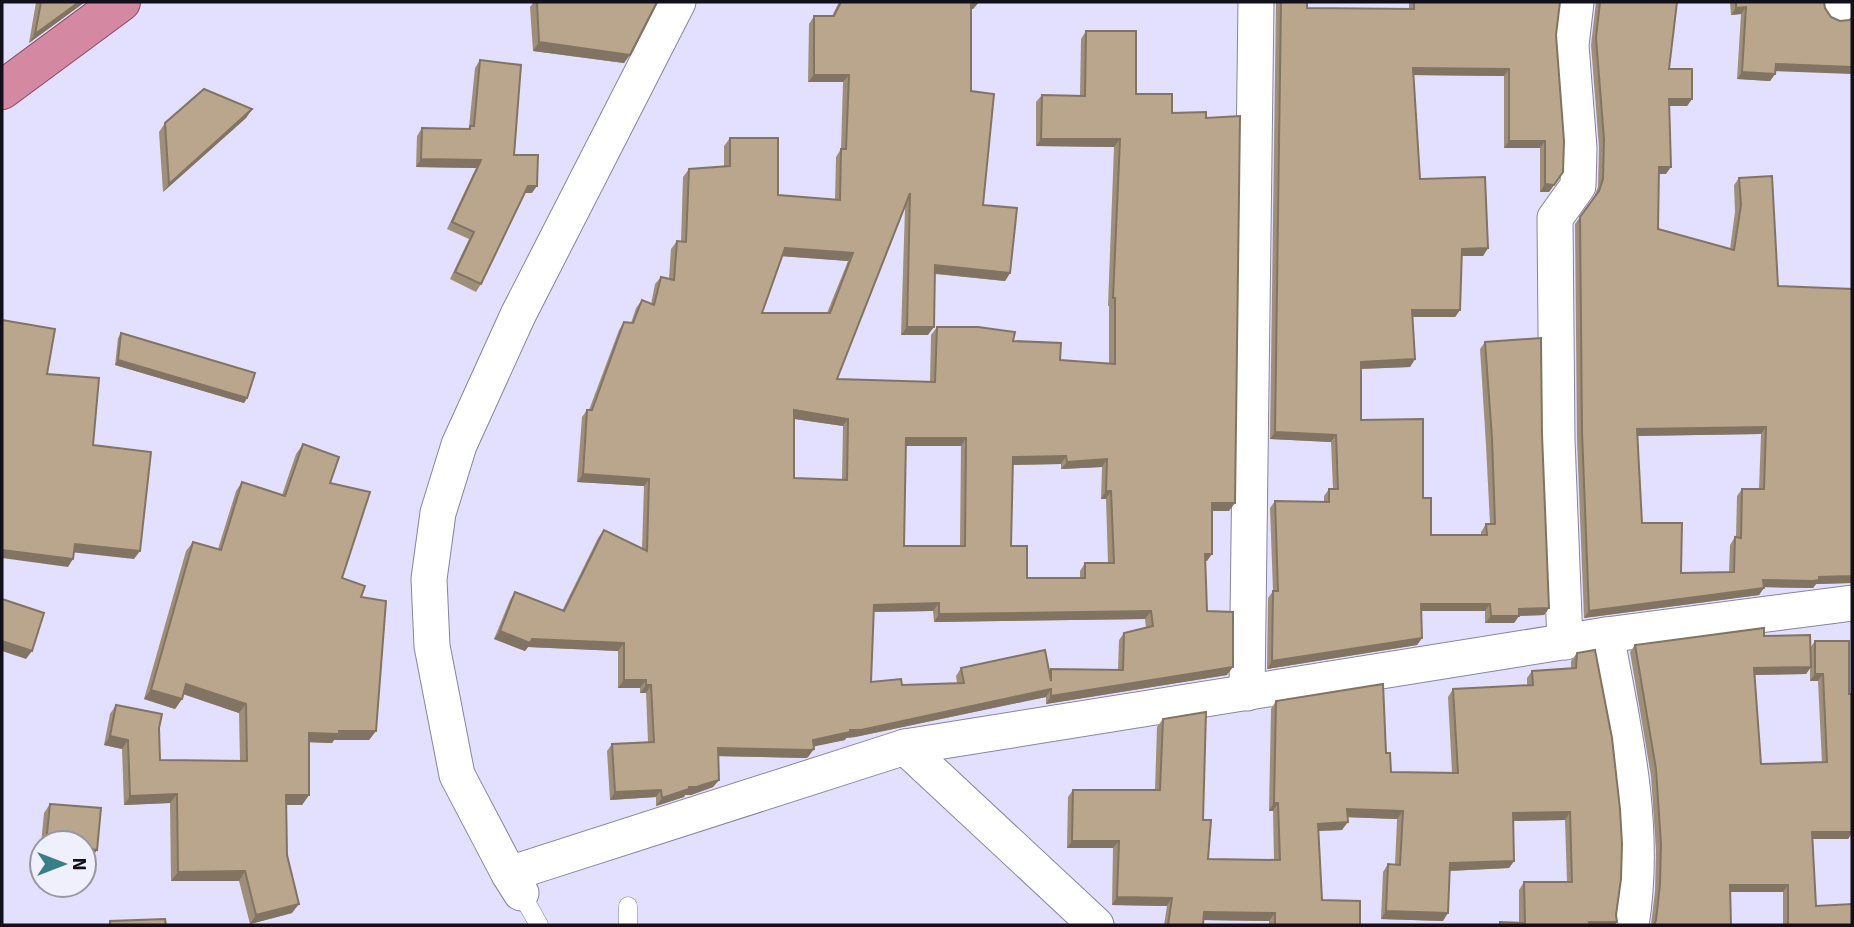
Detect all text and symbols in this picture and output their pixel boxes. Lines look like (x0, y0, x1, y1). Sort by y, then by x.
north arrow (28, 829, 98, 899)
text: N (67, 857, 91, 871)

